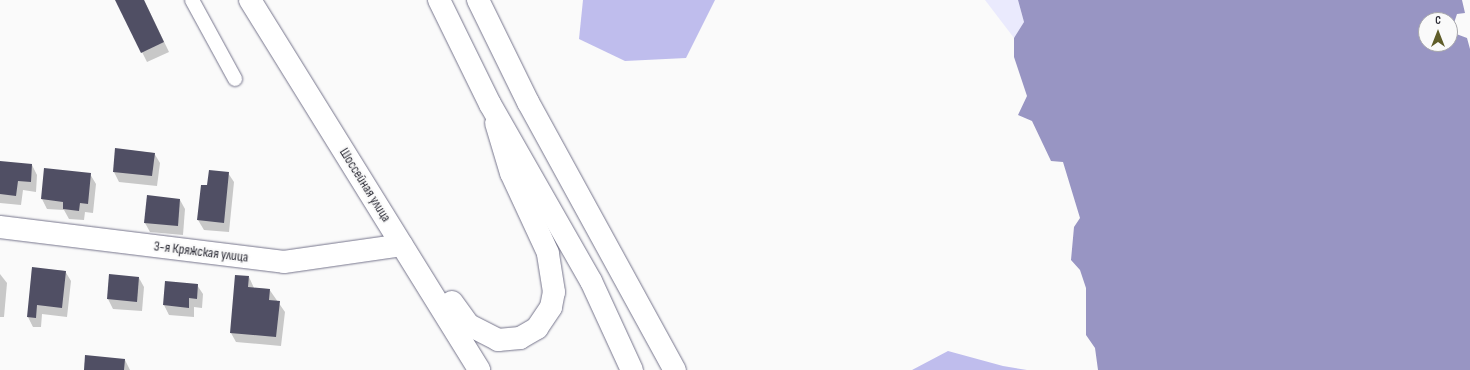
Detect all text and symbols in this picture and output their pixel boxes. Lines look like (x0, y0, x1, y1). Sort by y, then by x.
north arrow (1418, 12, 1458, 52)
text: С (1435, 14, 1441, 27)
street label: Шоссейная улица (336, 145, 394, 225)
street label: 3-я Кряжская улица (153, 238, 249, 266)

